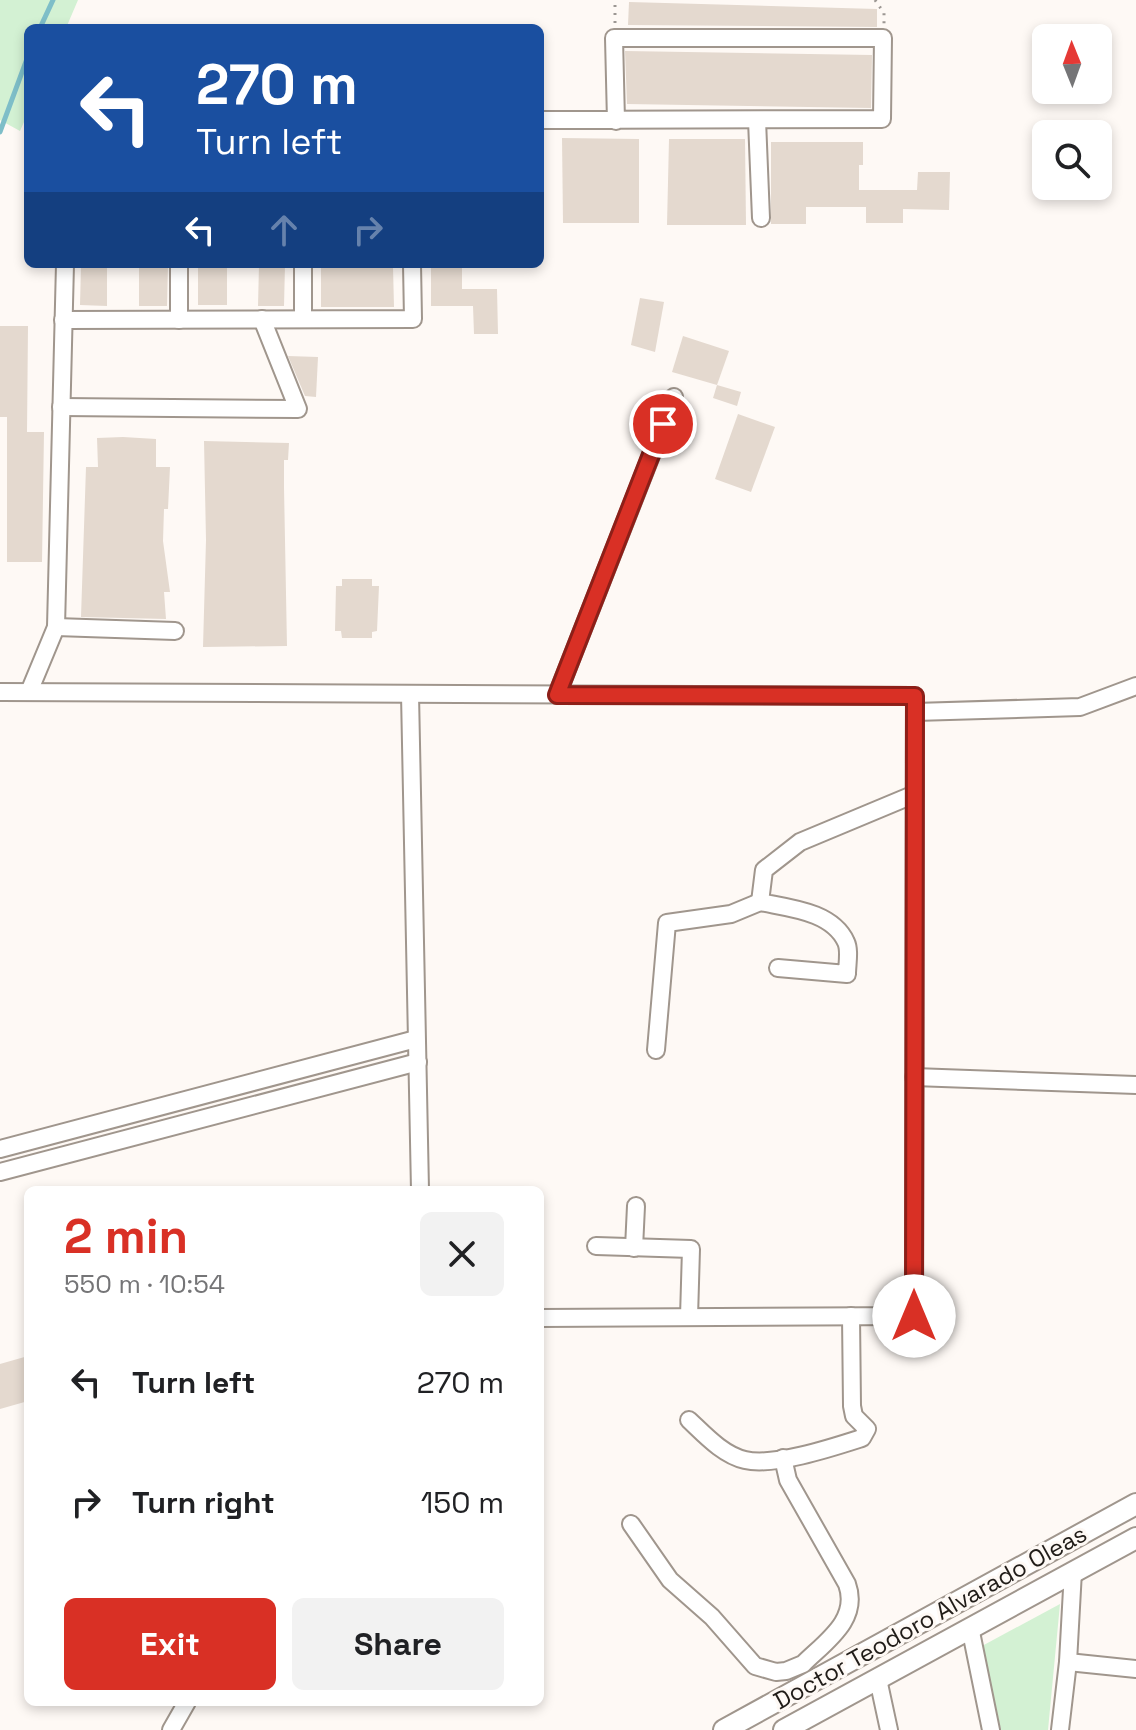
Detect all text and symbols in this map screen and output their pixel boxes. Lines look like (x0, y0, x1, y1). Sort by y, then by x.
north arrow (1032, 24, 1112, 104)
map controls (1032, 24, 1112, 200)
text: 270 m (196, 49, 358, 120)
icon: left (64, 56, 168, 160)
text: Turn left (196, 119, 343, 165)
button: search (1032, 120, 1112, 200)
icon: left (178, 208, 222, 252)
icon: ahead (262, 208, 306, 252)
icon: right (346, 208, 390, 252)
pin (629, 390, 697, 458)
icon: arrive (641, 402, 685, 446)
text: 2 min (64, 1206, 188, 1267)
button: close (420, 1212, 504, 1296)
text: 550 m · 10:54 (64, 1267, 225, 1301)
position arrow (872, 1274, 956, 1358)
icon: left (64, 1360, 108, 1404)
text: Turn left (132, 1363, 255, 1402)
text: 270 m (417, 1363, 504, 1402)
icon: right (64, 1480, 108, 1524)
text: Turn right (132, 1483, 275, 1522)
text: 150 m (421, 1483, 504, 1522)
street label: Doctor Teodoro Alvarado Oleas (768, 1518, 1092, 1716)
button: Exit (64, 1598, 276, 1690)
button: Share (292, 1598, 504, 1690)

